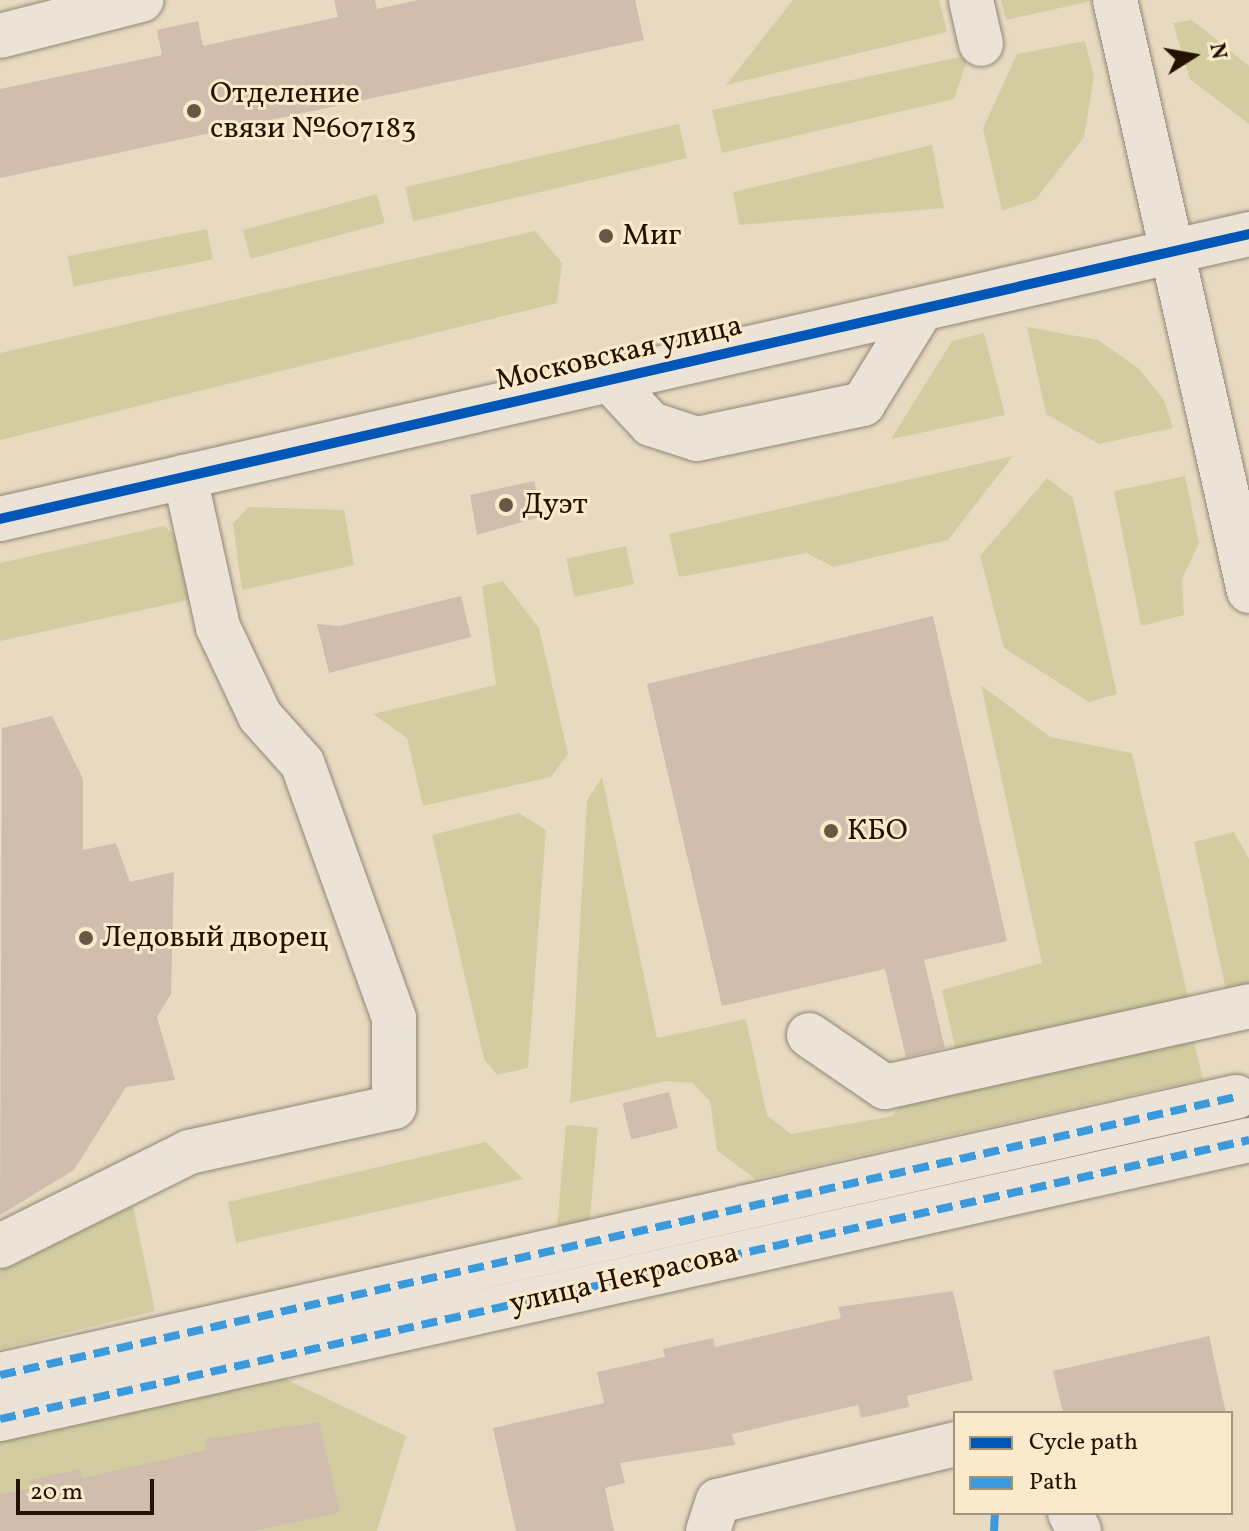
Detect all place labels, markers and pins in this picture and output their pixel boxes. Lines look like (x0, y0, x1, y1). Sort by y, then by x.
place label: Отделение связи №607183 (210, 76, 416, 146)
marker: Отделение связи №607183 (185, 102, 203, 120)
place label: Миг (622, 218, 681, 254)
marker: Миг (597, 227, 615, 245)
place label: Дуэт (522, 487, 588, 523)
marker: Дуэт (497, 496, 515, 514)
place label: КБО (847, 813, 908, 849)
marker: КБО (822, 822, 840, 840)
place label: Ледовый дворец (102, 920, 328, 956)
marker: Ледовый дворец (77, 929, 95, 947)

